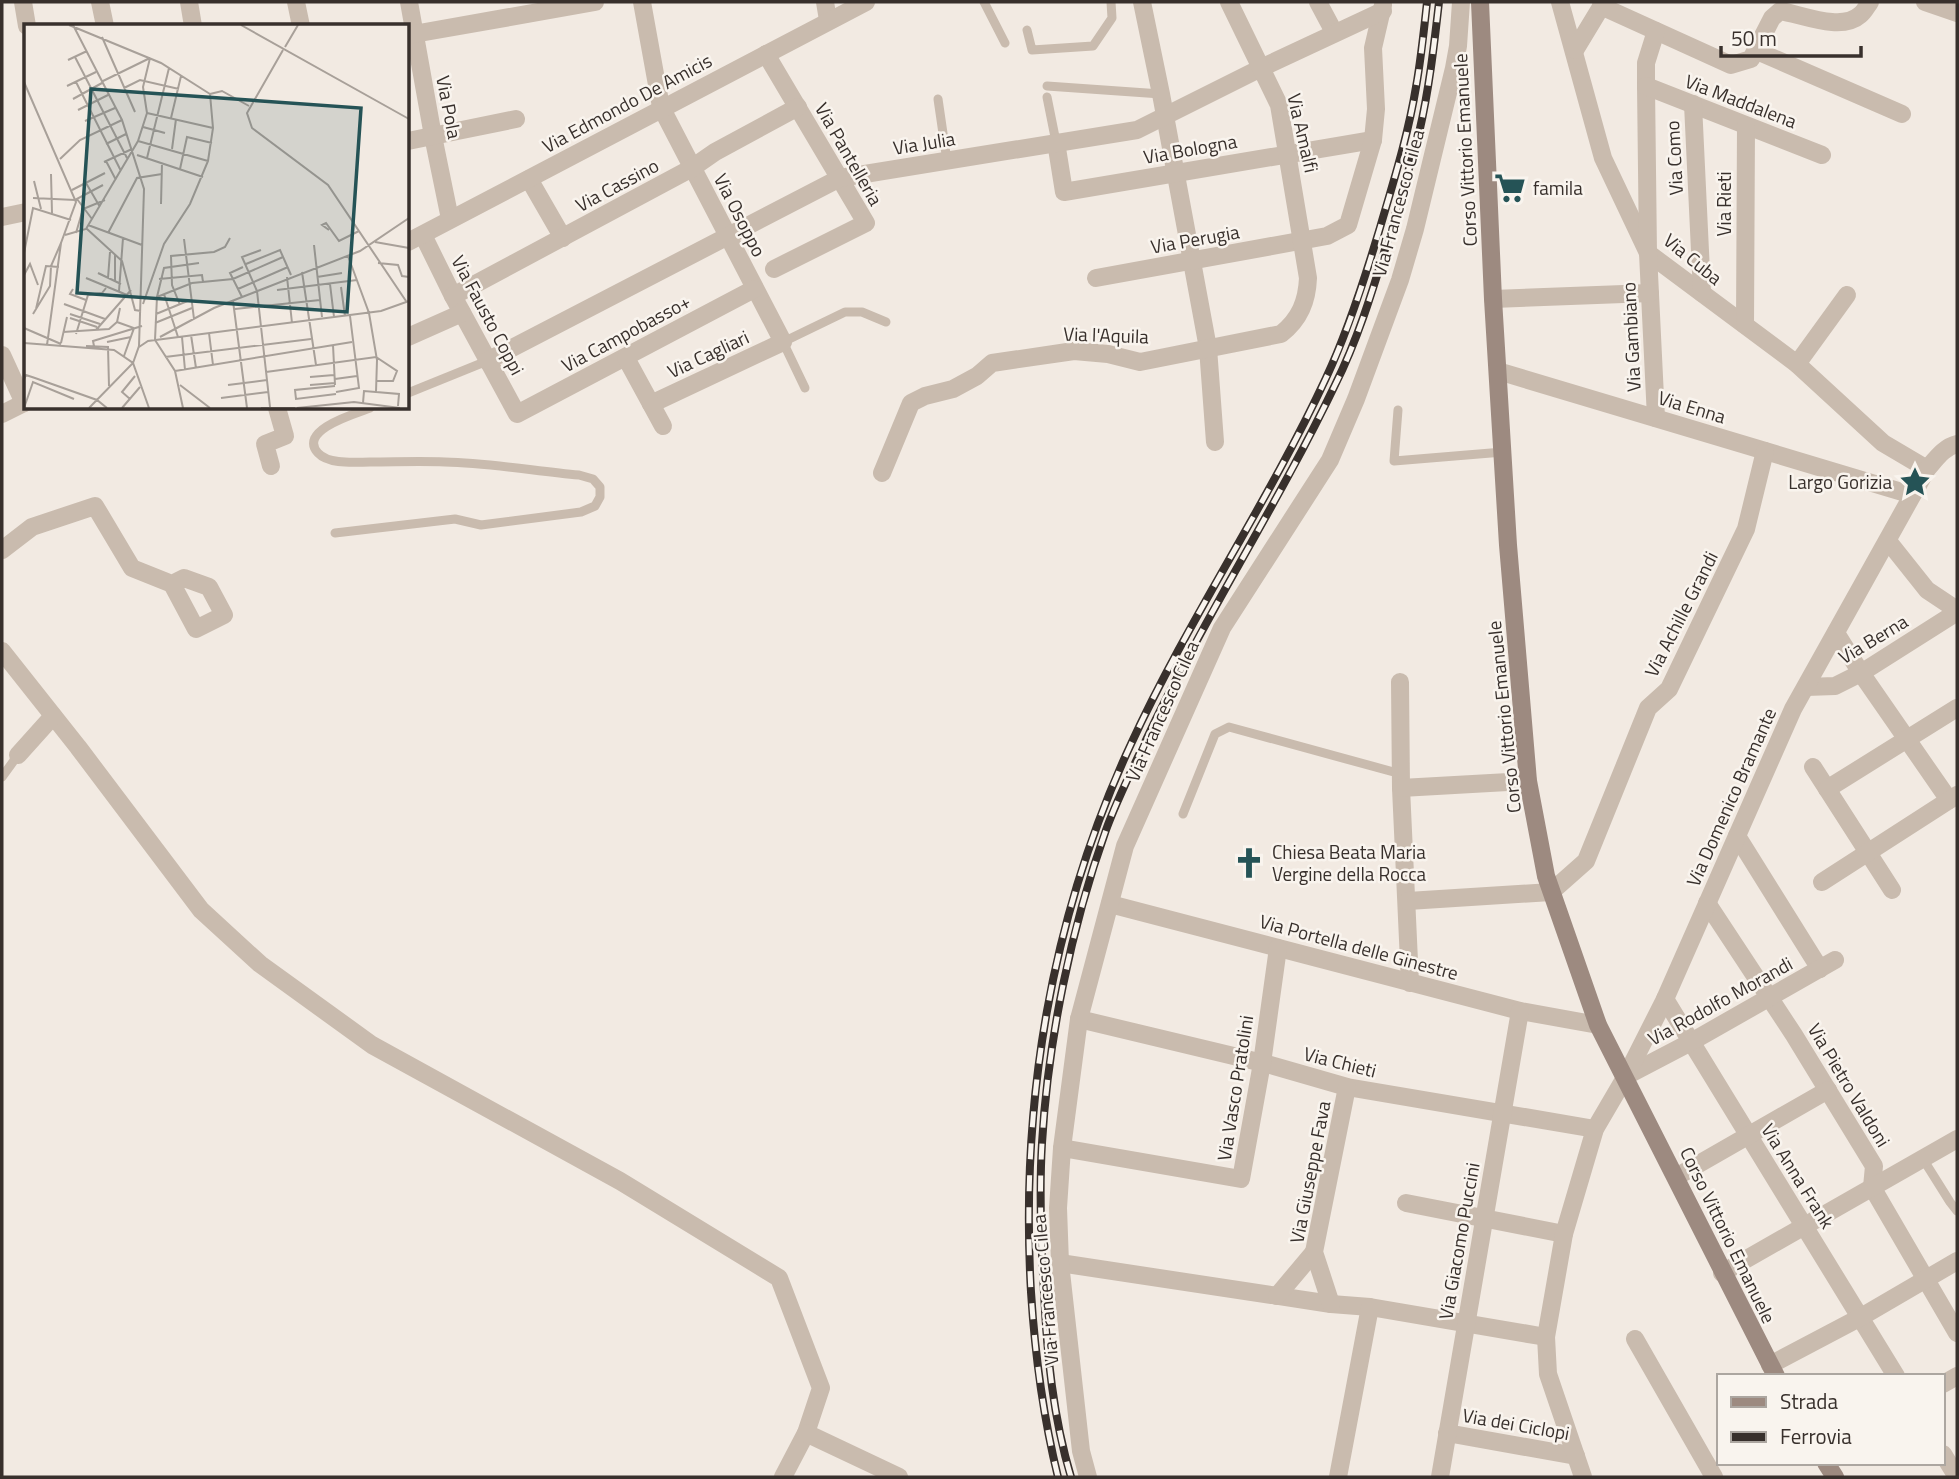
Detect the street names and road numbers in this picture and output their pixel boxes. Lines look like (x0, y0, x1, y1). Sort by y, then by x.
street label: Via Edmondo De Amicis (537, 45, 717, 160)
street label: Corso Vittorio Emanuele (1445, 53, 1484, 247)
street label: Via Maddalena (1681, 66, 1802, 135)
street label: Via Pola (429, 73, 470, 142)
street label: Via Amalfi (1280, 90, 1327, 175)
street label: Via Pantelleria (808, 97, 891, 211)
street label: Via Como (1657, 120, 1690, 196)
street label: Via Julia (891, 123, 958, 162)
street label: Via Francesco Cilea (1364, 125, 1431, 280)
street label: Via Bologna (1141, 126, 1239, 171)
street label: Via Cassino (570, 150, 664, 219)
street label: Via Osoppo (707, 168, 774, 262)
street label: Via Rieti (1709, 171, 1738, 237)
street label: Via Perugia (1148, 216, 1242, 261)
street label: Via Cuba (1658, 226, 1729, 292)
street label: Via Fausto Coppi (445, 250, 532, 380)
street label: Via Gambiano (1613, 281, 1648, 393)
street label: Via Campobasso+ (556, 286, 696, 379)
street label: Via l'Aquila (1063, 319, 1150, 351)
street label: Via Cagliari (662, 322, 753, 385)
street label: Via Enna (1655, 383, 1730, 431)
street label: Via Achille Grandi (1636, 546, 1725, 682)
street label: Via Berna (1832, 606, 1913, 671)
street label: Corso Vittorio Emanuele (1479, 620, 1528, 815)
street label: Via Francesco Cilea (1117, 635, 1206, 786)
street label: Via Domenico Bramante (1678, 703, 1783, 891)
street label: Via Portella delle Ginestre (1256, 906, 1462, 987)
street label: Via Rodolfo Morandi (1642, 949, 1798, 1052)
street label: Via Vasco Pratolini (1209, 1013, 1260, 1163)
street label: Via Pietro Valdoni (1801, 1017, 1898, 1152)
street label: Via Chieti (1301, 1038, 1380, 1085)
street label: Via Giuseppe Fava (1281, 1098, 1338, 1246)
street label: Via Anna Frank (1755, 1117, 1842, 1234)
street label: Corso Vittorio Emanuele (1673, 1142, 1784, 1328)
street label: Via Giacomo Puccini (1430, 1160, 1487, 1322)
street label: Via Francesco Cilea (1023, 1213, 1066, 1367)
street label: Via dei Ciclopi (1460, 1400, 1572, 1447)

